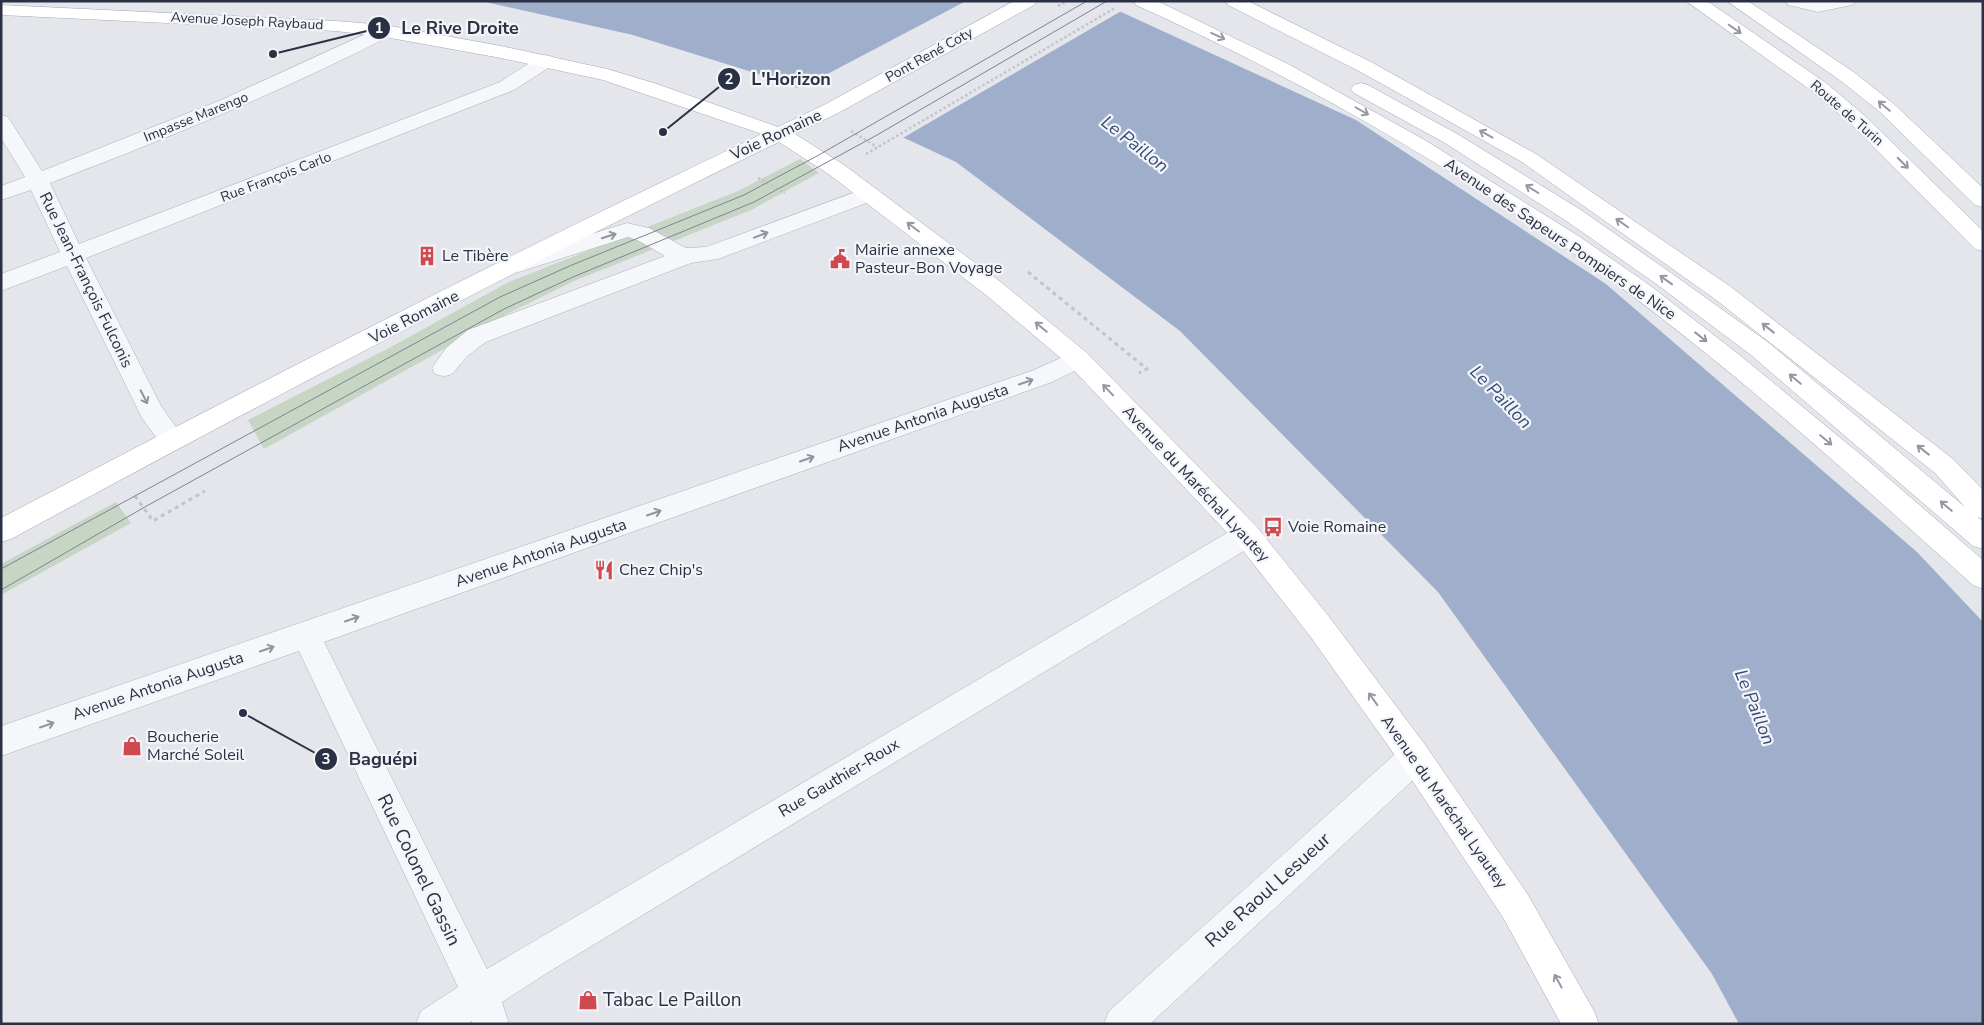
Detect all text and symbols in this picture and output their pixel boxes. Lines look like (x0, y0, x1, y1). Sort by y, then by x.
street label: Avenue Joseph Raybaud (170, 8, 324, 34)
callout: Le Rive Droite (366, 11, 529, 44)
text: Le Rive Droite (401, 16, 519, 40)
text: 1 (374, 18, 384, 38)
street label: Pont René Coty (882, 23, 977, 87)
one-way arrow (1728, 24, 1742, 34)
one-way arrow (1210, 32, 1225, 42)
callout: L'Horizon (716, 62, 841, 95)
text: L'Horizon (751, 67, 831, 91)
text: 2 (724, 69, 734, 89)
street label: Route de Turin (1806, 76, 1888, 150)
street label: Impasse Marengo (141, 87, 251, 147)
one-way arrow (1878, 101, 1891, 112)
street label: Voie Romaine (726, 104, 825, 166)
one-way arrow (1355, 106, 1369, 116)
water label: Le Paillon (1096, 110, 1174, 178)
one-way arrow (1478, 129, 1493, 139)
street label: Rue François Carlo (218, 147, 334, 207)
street label: Avenue des Sapeurs Pompiers de Nice (1440, 153, 1680, 325)
one-way arrow (1896, 157, 1909, 169)
one-way arrow (1525, 183, 1539, 193)
street label: Rue Jean-François Fulconis (34, 189, 138, 371)
one-way arrow (1615, 218, 1629, 228)
one-way arrow (906, 222, 920, 232)
one-way arrow (601, 230, 617, 240)
one-way arrow (753, 230, 768, 239)
place label: Mairie annexe Pasteur-Bon Voyage (855, 239, 1002, 279)
building icon: Le Tibère (416, 245, 438, 267)
place label: Le Tibère (442, 245, 509, 267)
public building icon: Mairie annexe Pasteur-Bon Voyage (829, 248, 851, 270)
one-way arrow (1660, 275, 1673, 286)
street label: Voie Romaine (364, 285, 463, 350)
one-way arrow (1035, 322, 1048, 333)
one-way arrow (1762, 322, 1775, 333)
one-way arrow (1694, 332, 1707, 343)
water label: Le Paillon (1465, 360, 1537, 434)
one-way arrow (1788, 373, 1801, 385)
one-way arrow (1018, 376, 1034, 386)
street label: Avenue Antonia Augusta (834, 378, 1012, 458)
one-way arrow (1102, 384, 1115, 396)
one-way arrow (140, 389, 149, 404)
street label: Avenue du Maréchal Lyautey (1117, 401, 1275, 568)
one-way arrow (1820, 435, 1833, 446)
one-way arrow (1917, 444, 1930, 455)
one-way arrow (799, 454, 814, 463)
one-way arrow (1939, 501, 1952, 512)
one-way arrow (645, 508, 661, 517)
street label: Avenue Antonia Augusta (452, 513, 630, 593)
bus stop icon: Voie Romaine (1262, 516, 1284, 538)
place label: Voie Romaine (1287, 516, 1386, 538)
restaurant icon: Chez Chip's (593, 559, 615, 581)
place label: Chez Chip's (619, 559, 703, 581)
one-way arrow (344, 614, 360, 624)
one-way arrow (259, 644, 274, 653)
street label: Avenue Antonia Augusta (69, 646, 247, 726)
water label: Le Paillon (1729, 666, 1781, 748)
one-way arrow (1367, 693, 1378, 706)
street label: Avenue du Maréchal Lyautey (1376, 711, 1513, 894)
one-way arrow (39, 720, 55, 729)
place label: Boucherie Marché Soleil (147, 726, 245, 766)
street label: Rue Gauthier-Roux (775, 733, 904, 823)
shop icon: Boucherie Marché Soleil (121, 735, 143, 757)
callout: Baguépi (313, 742, 427, 775)
text: Baguépi (349, 747, 417, 771)
text: 3 (321, 749, 331, 769)
street label: Rue Colonel Gassin (371, 790, 467, 950)
street label: Rue Raoul Lesueur (1200, 827, 1336, 953)
one-way arrow (1553, 974, 1562, 989)
place label: Tabac Le Paillon (603, 987, 742, 1013)
shop icon: Tabac Le Paillon (577, 989, 599, 1011)

